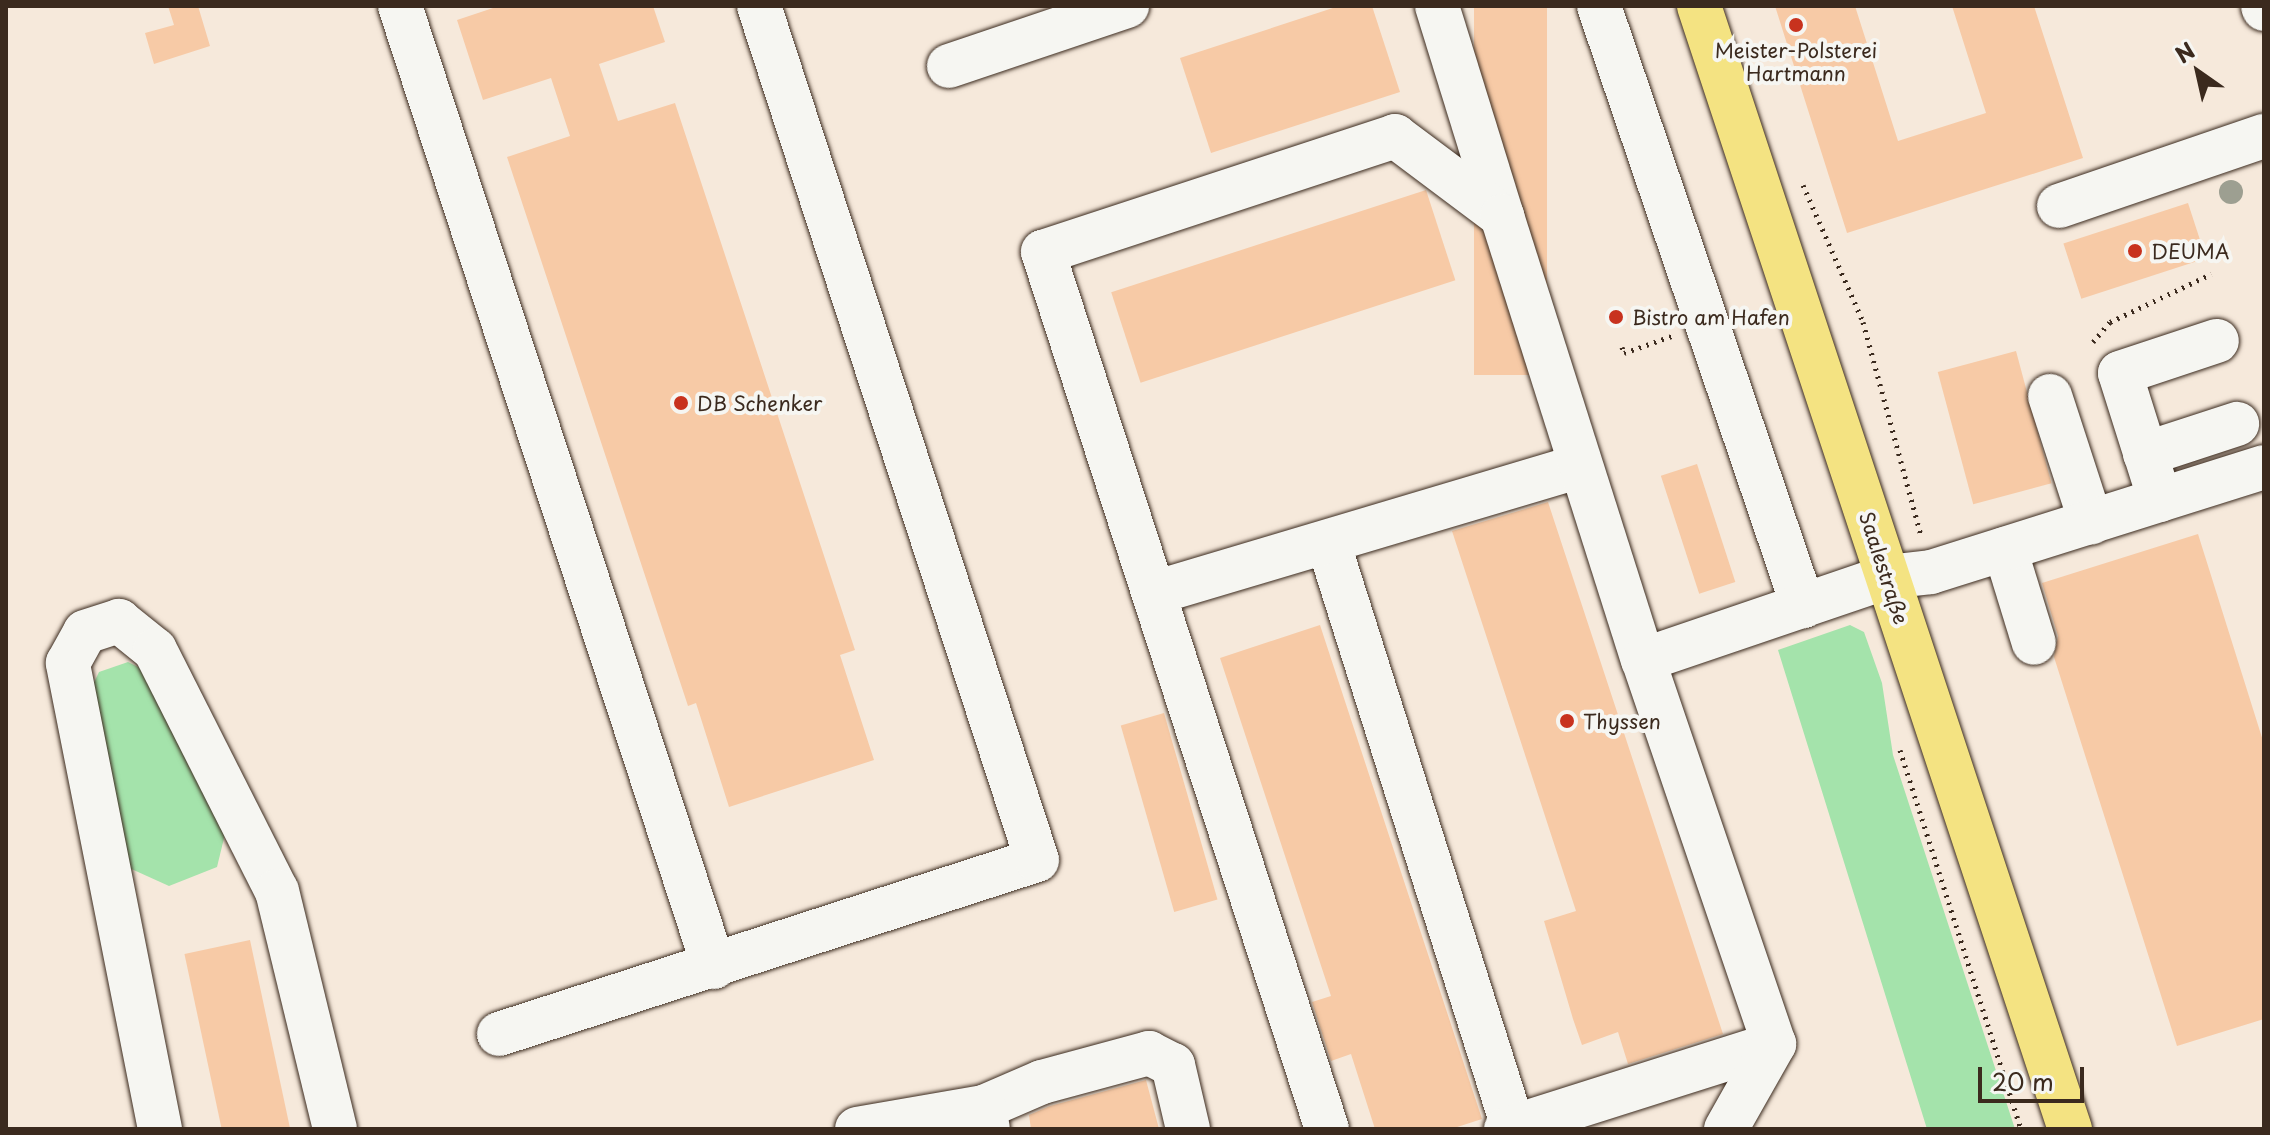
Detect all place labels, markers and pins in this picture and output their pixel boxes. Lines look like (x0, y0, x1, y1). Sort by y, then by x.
marker: Meister-Polsterei Hartmann (1787, 16, 1805, 34)
place label: Meister-Polsterei Hartmann (1715, 38, 1877, 85)
place label: DEUMA (2151, 239, 2229, 263)
marker: DEUMA (2126, 242, 2144, 260)
place label: Bistro am Hafen (1632, 305, 1791, 329)
marker: Bistro am Hafen (1607, 308, 1625, 326)
place label: DB Schenker (697, 391, 822, 415)
marker: DB Schenker (672, 394, 690, 412)
place label: Thyssen (1583, 709, 1661, 733)
marker: Thyssen (1558, 712, 1576, 730)

